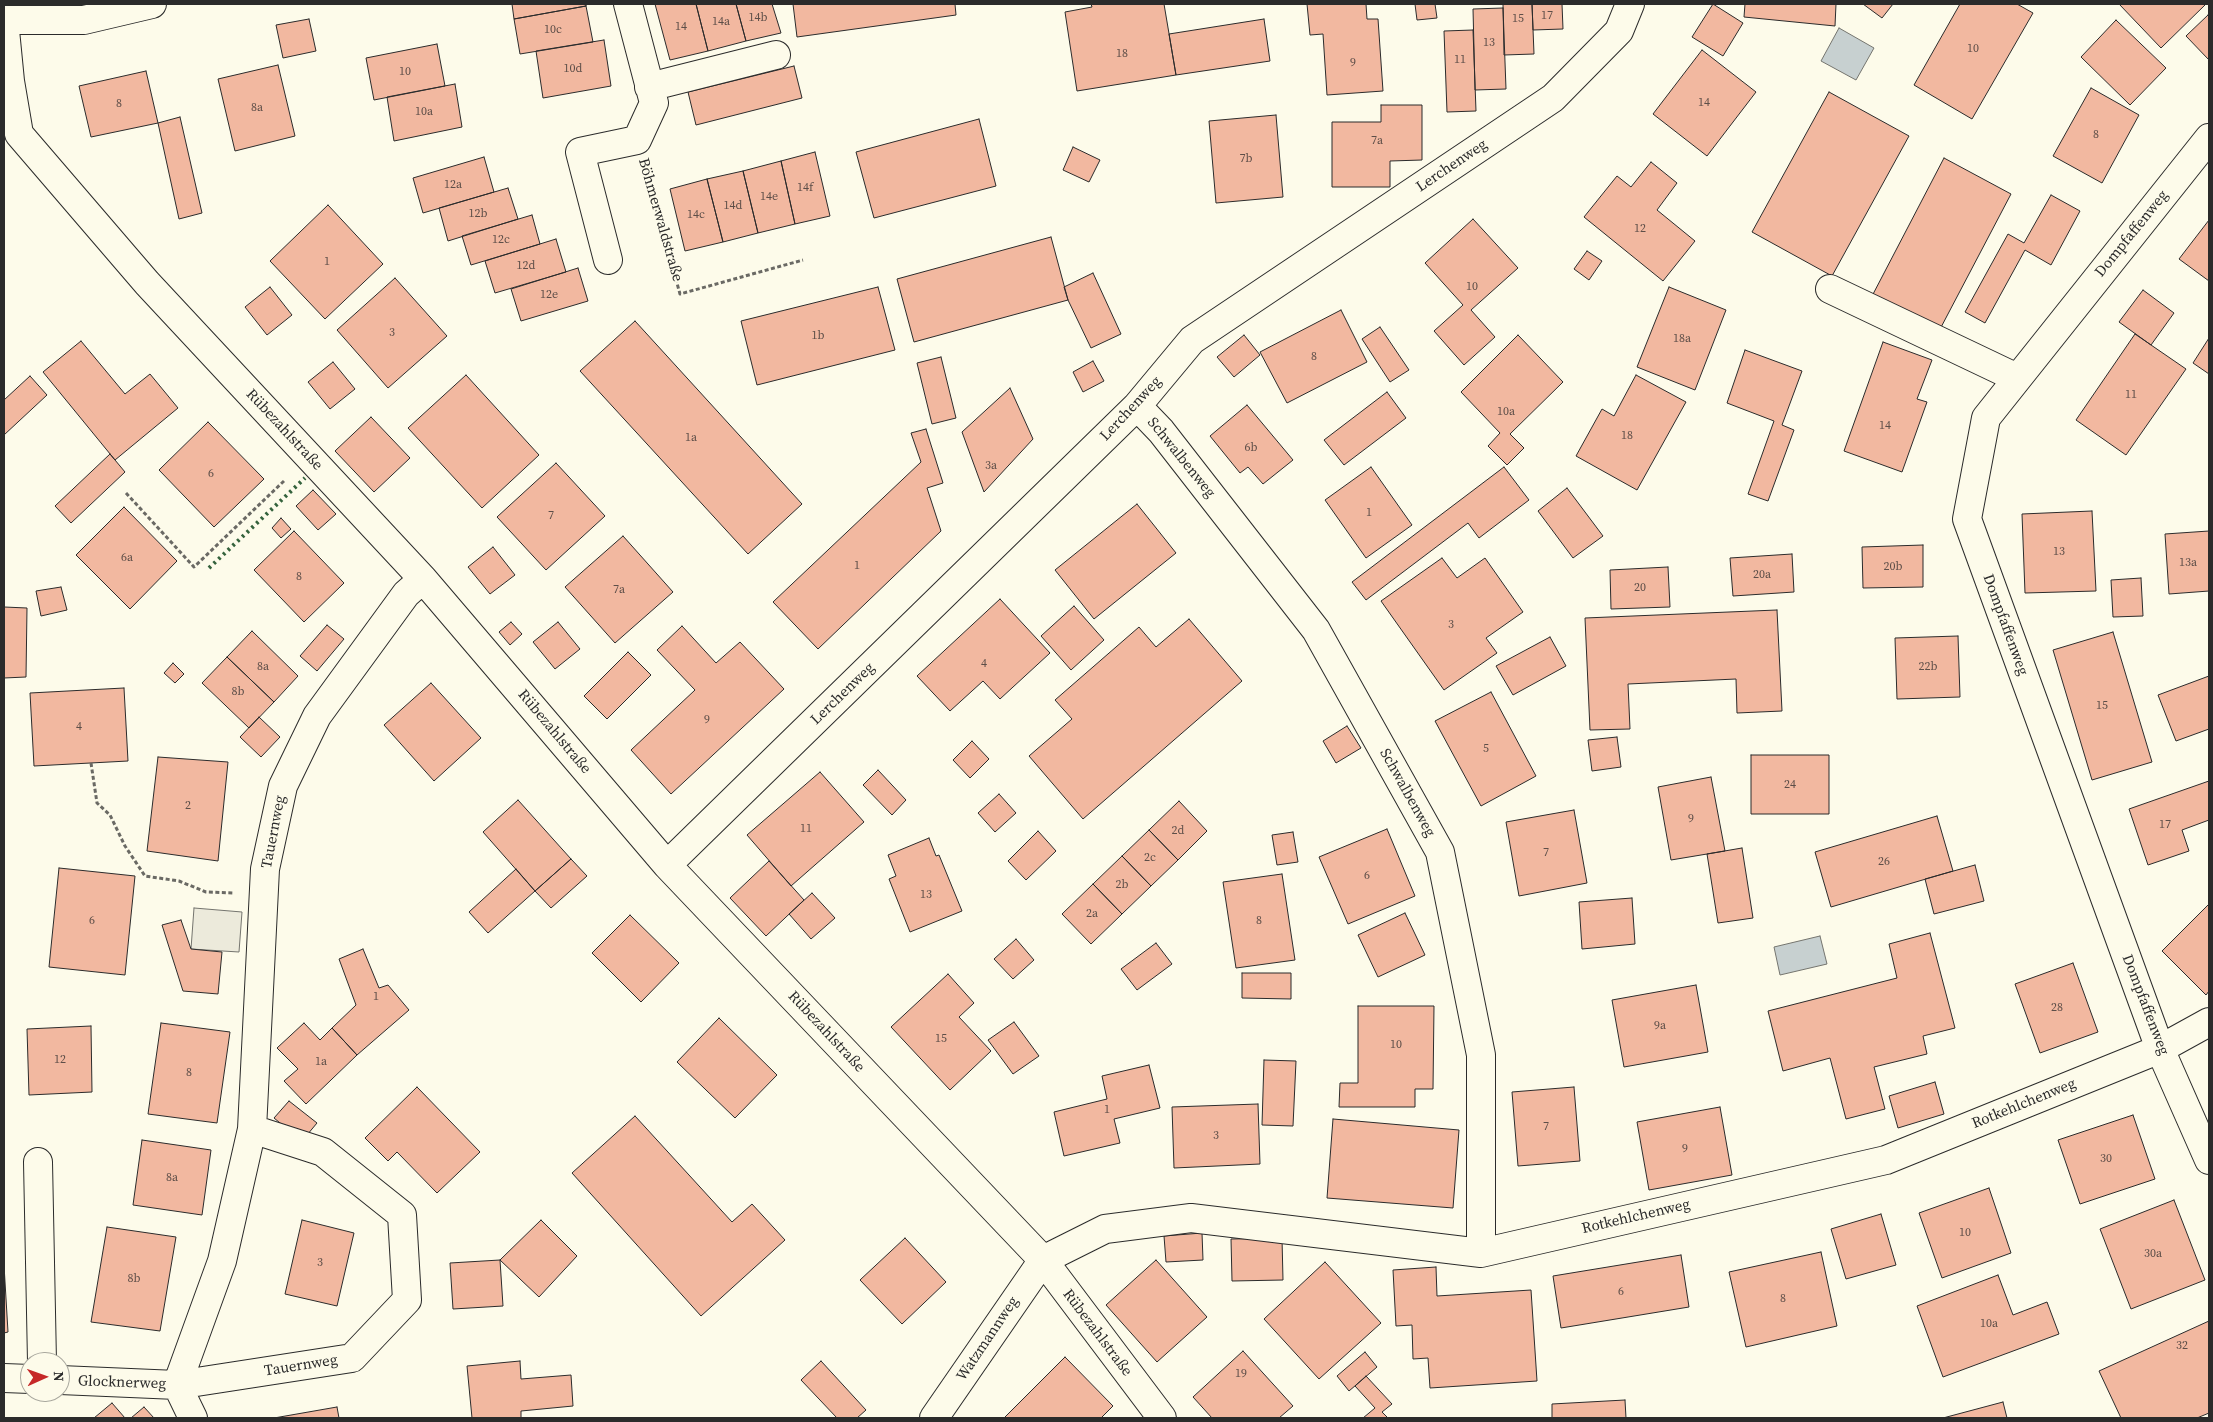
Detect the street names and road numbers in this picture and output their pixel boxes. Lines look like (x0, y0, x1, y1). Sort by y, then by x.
street label: Lerchenweg (1413, 136, 1491, 196)
street label: Böhmerwaldstraße (634, 156, 686, 284)
street label: Dompfaffenweg (2092, 187, 2172, 281)
street label: Lerchenweg (1097, 373, 1165, 445)
street label: Rübezahlstraße (242, 386, 326, 474)
street label: Schwalbenweg (1143, 414, 1219, 502)
street label: Dompfaffenweg (1978, 572, 2032, 678)
street label: Lerchenweg (807, 659, 879, 729)
street label: Rübezahlstraße (514, 686, 594, 778)
street label: Schwalbenweg (1375, 746, 1439, 840)
street label: Tauernweg (258, 794, 290, 870)
street label: Dompfaffenweg (2118, 952, 2172, 1058)
street label: Rübezahlstraße (784, 988, 868, 1076)
street label: Rotkehlchenweg (1969, 1075, 2079, 1133)
street label: Rotkehlchenweg (1580, 1196, 1692, 1238)
street label: Rübezahlstraße (1058, 1286, 1136, 1380)
street label: Watzmannweg (953, 1293, 1023, 1385)
street label: Tauernweg (263, 1351, 339, 1381)
street label: Glocknerweg (78, 1372, 166, 1394)

